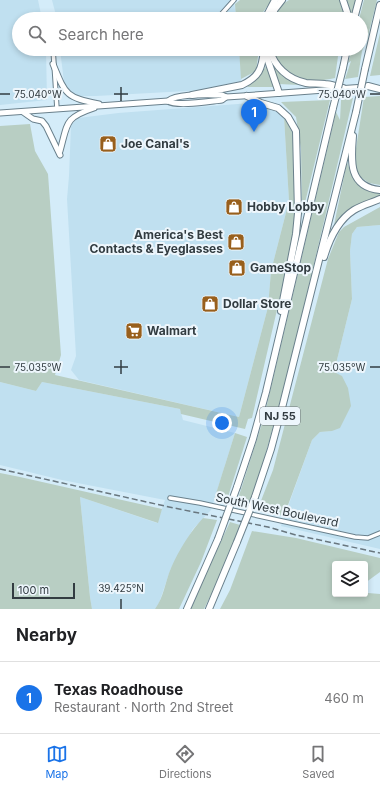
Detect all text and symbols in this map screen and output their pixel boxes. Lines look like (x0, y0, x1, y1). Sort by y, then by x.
search box (12, 12, 368, 56)
icon: search (26, 23, 48, 45)
text: Search here (58, 25, 144, 44)
text: 75.040°W (14, 88, 62, 100)
text: 75.040°W (318, 88, 366, 100)
pin: 1 (241, 99, 267, 132)
shop icon: Joe Canal's (98, 134, 118, 154)
place label: Joe Canal's (121, 136, 190, 151)
shop icon: Hobby Lobby (224, 197, 244, 217)
place label: Hobby Lobby (247, 199, 325, 214)
place label: America's Best Contacts & Eyeglasses (89, 227, 224, 256)
shop icon: America's Best Contacts & Eyeglasses (226, 232, 246, 252)
shop icon: GameStop (227, 258, 247, 278)
place label: GameStop (250, 260, 312, 275)
shop icon: Dollar Store (200, 294, 220, 314)
place label: Dollar Store (223, 296, 291, 311)
supermarket icon: Walmart (124, 321, 144, 341)
place label: Walmart (147, 323, 197, 338)
text: 75.035°W (15, 361, 62, 373)
text: 75.035°W (319, 361, 366, 373)
road number: NJ 55 (260, 407, 300, 425)
your location (212, 413, 232, 433)
street label: South West Boulevard (214, 489, 340, 530)
map controls (332, 561, 368, 597)
button: layers (332, 561, 368, 597)
scale bar (12, 581, 75, 600)
text: 39.425°N (98, 582, 144, 594)
text: 100 m (18, 583, 49, 597)
text: Nearby (16, 625, 77, 645)
text: Texas Roadhouse (54, 680, 183, 699)
text: 1 (26, 690, 32, 706)
text: 460 m (324, 690, 364, 706)
text: Restaurant · North 2nd Street (54, 699, 233, 715)
tab: Map (45, 743, 68, 781)
tab: Directions (159, 743, 212, 781)
tab: Saved (302, 743, 335, 781)

